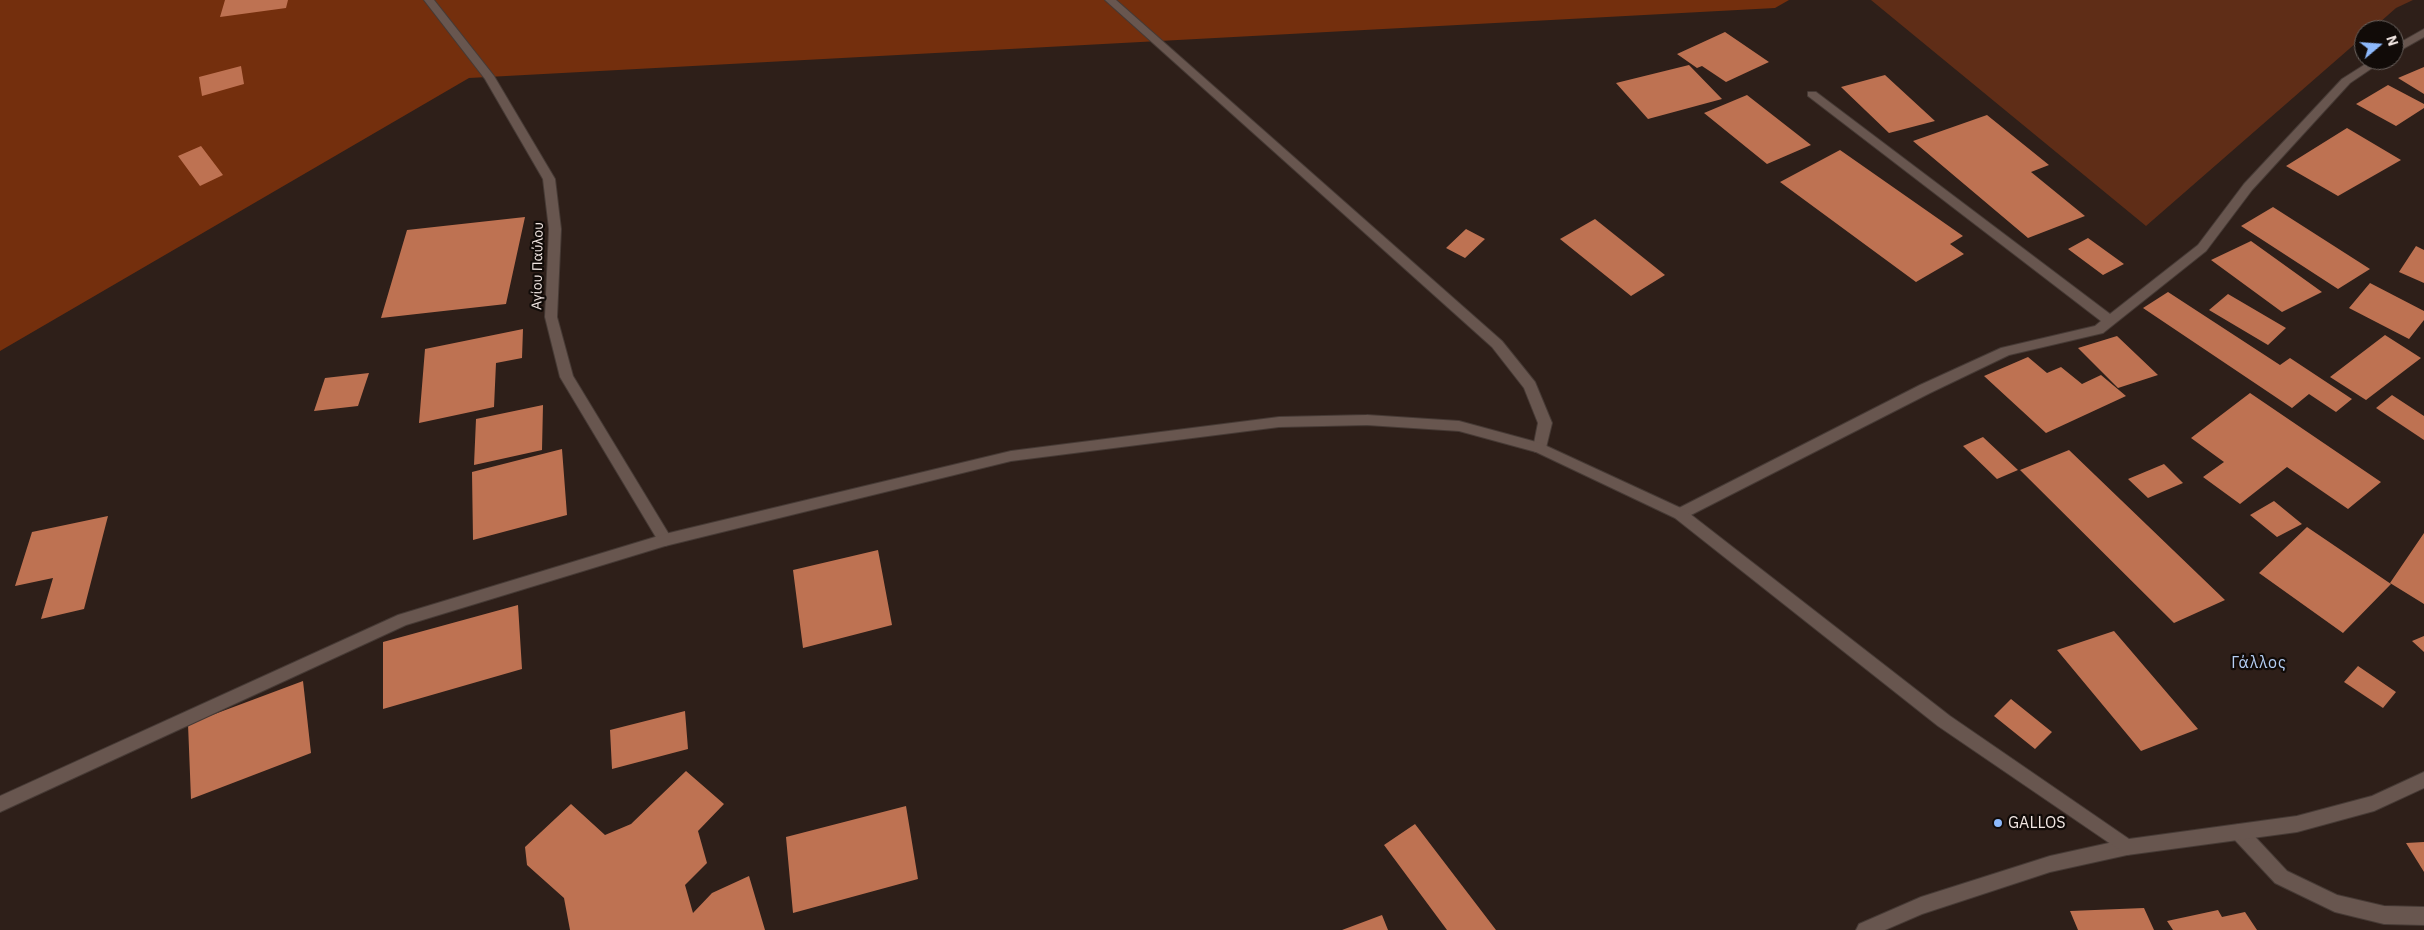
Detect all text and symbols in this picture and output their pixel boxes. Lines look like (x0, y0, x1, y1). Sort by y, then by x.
north arrow (2354, 20, 2404, 70)
text: N (2382, 33, 2402, 48)
street label: Αγίου Παύλου (529, 222, 547, 310)
district label: Γάλλος (2230, 653, 2288, 673)
place label: GALLOS (2008, 813, 2066, 833)
marker: GALLOS (1992, 817, 2004, 829)

